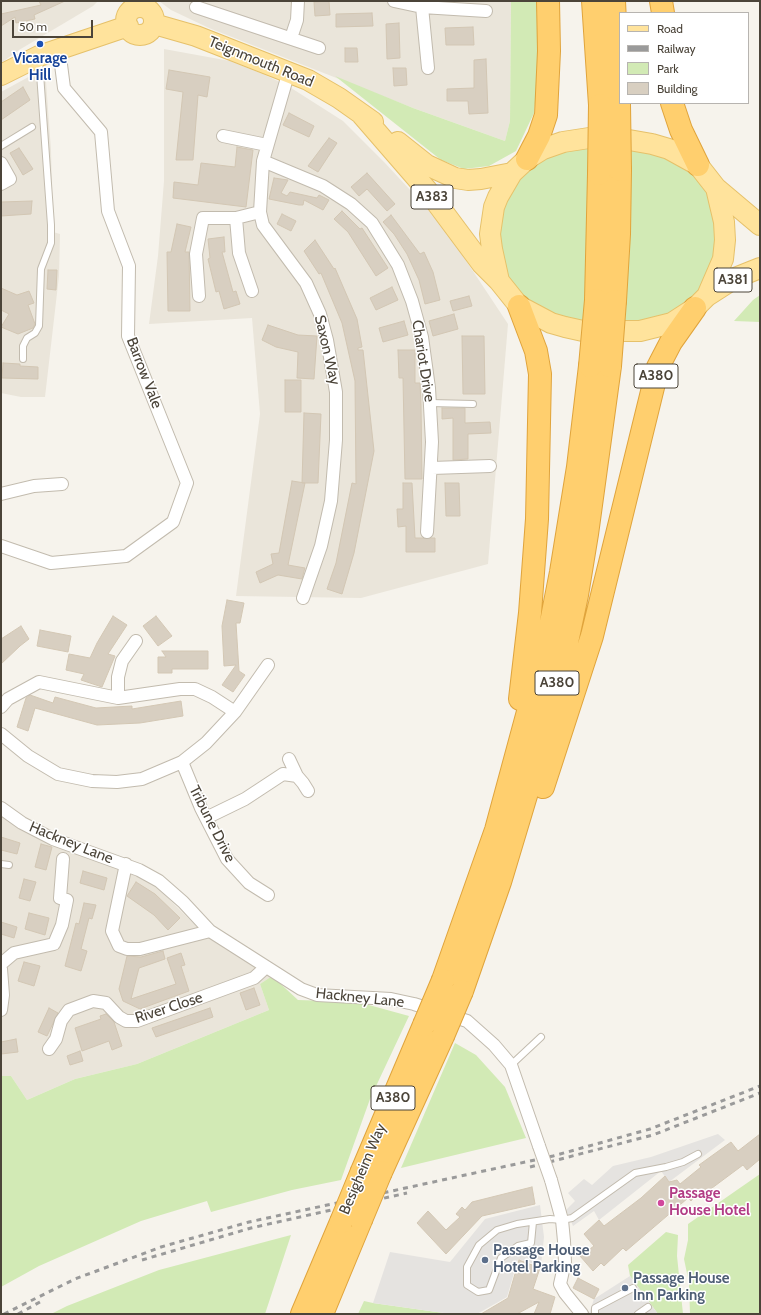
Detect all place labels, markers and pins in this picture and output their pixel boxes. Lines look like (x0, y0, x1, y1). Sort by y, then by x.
marker: Vicarage Hill (35, 39, 45, 49)
place label: Vicarage Hill (13, 50, 67, 85)
place label: Passage House Hotel (669, 1185, 750, 1220)
marker: Passage House Hotel (656, 1198, 666, 1208)
place label: Passage House Hotel Parking (493, 1242, 590, 1277)
marker: Passage House Hotel Parking (480, 1255, 490, 1265)
place label: Passage House Inn Parking (633, 1270, 730, 1305)
marker: Passage House Inn Parking (620, 1283, 630, 1293)

